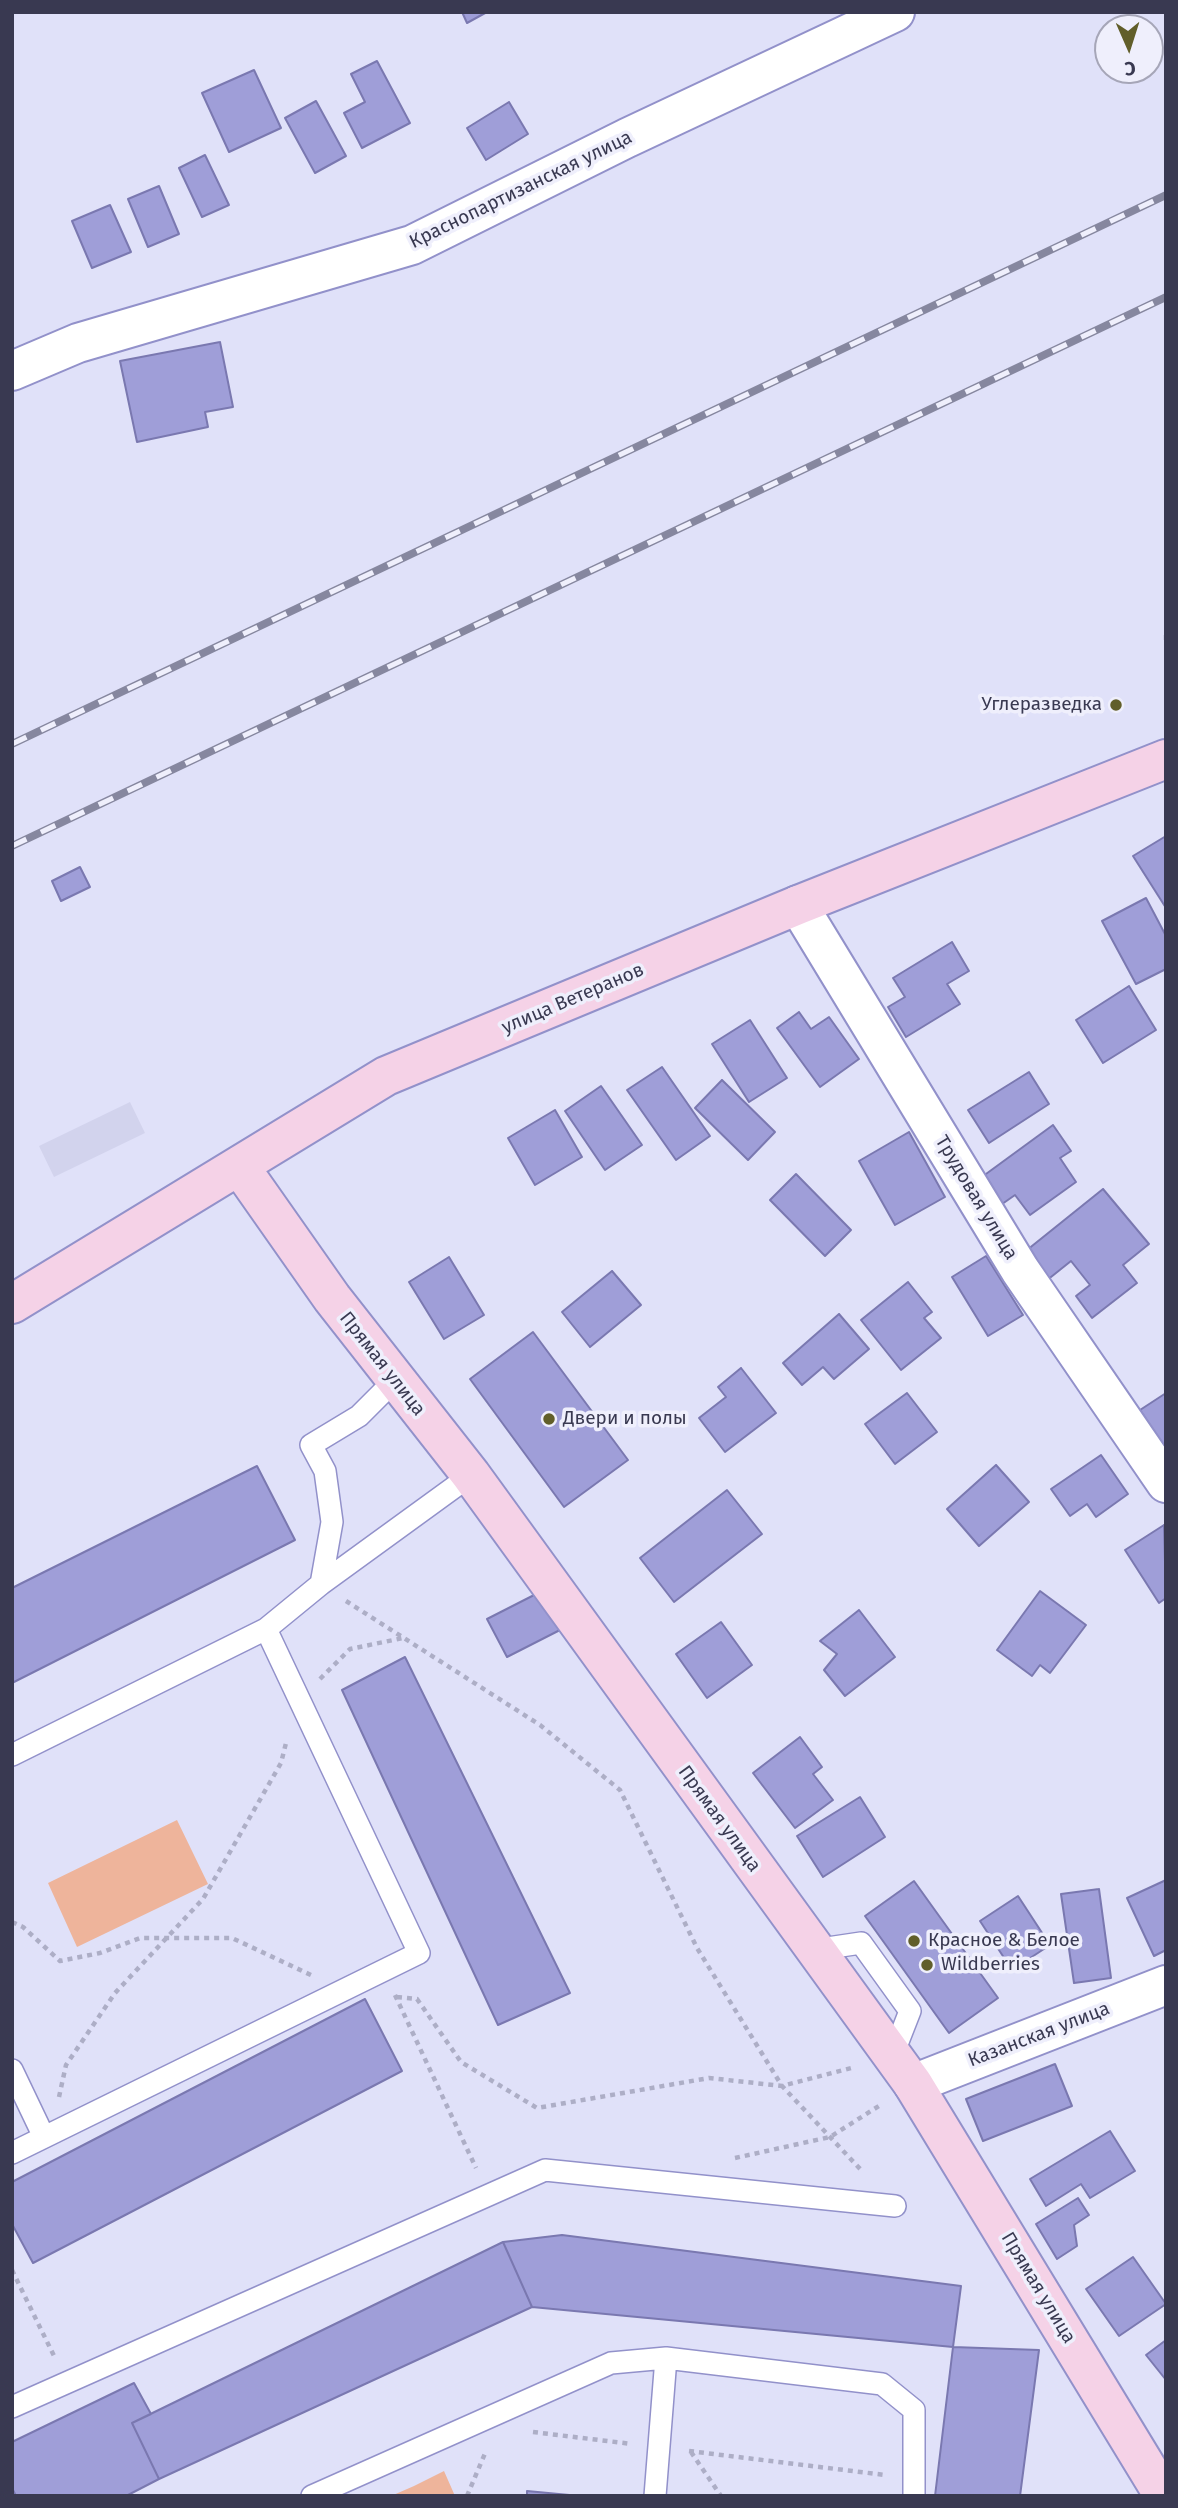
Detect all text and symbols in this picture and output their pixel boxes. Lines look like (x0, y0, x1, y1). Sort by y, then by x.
north arrow (1094, 14, 1164, 84)
text: С (1124, 57, 1136, 80)
street label: Краснопартизанская улица (406, 126, 636, 254)
place label: Углеразведка (982, 694, 1102, 716)
marker: Углеразведка (1108, 697, 1124, 713)
street label: улица Ветеранов (498, 959, 648, 1039)
street label: Трудовая улица (930, 1132, 1022, 1264)
street label: Прямая улица (334, 1307, 430, 1421)
place label: Двери и полы (563, 1408, 687, 1430)
marker: Двери и полы (541, 1411, 557, 1427)
street label: Прямая улица (673, 1761, 765, 1877)
place label: Красное & Белое (928, 1930, 1080, 1952)
marker: Красное & Белое (906, 1933, 922, 1949)
place label: Wildberries (941, 1954, 1040, 1976)
marker: Wildberries (919, 1957, 935, 1973)
street label: Казанская улица (965, 1998, 1113, 2072)
street label: Прямая улица (996, 2228, 1080, 2348)

